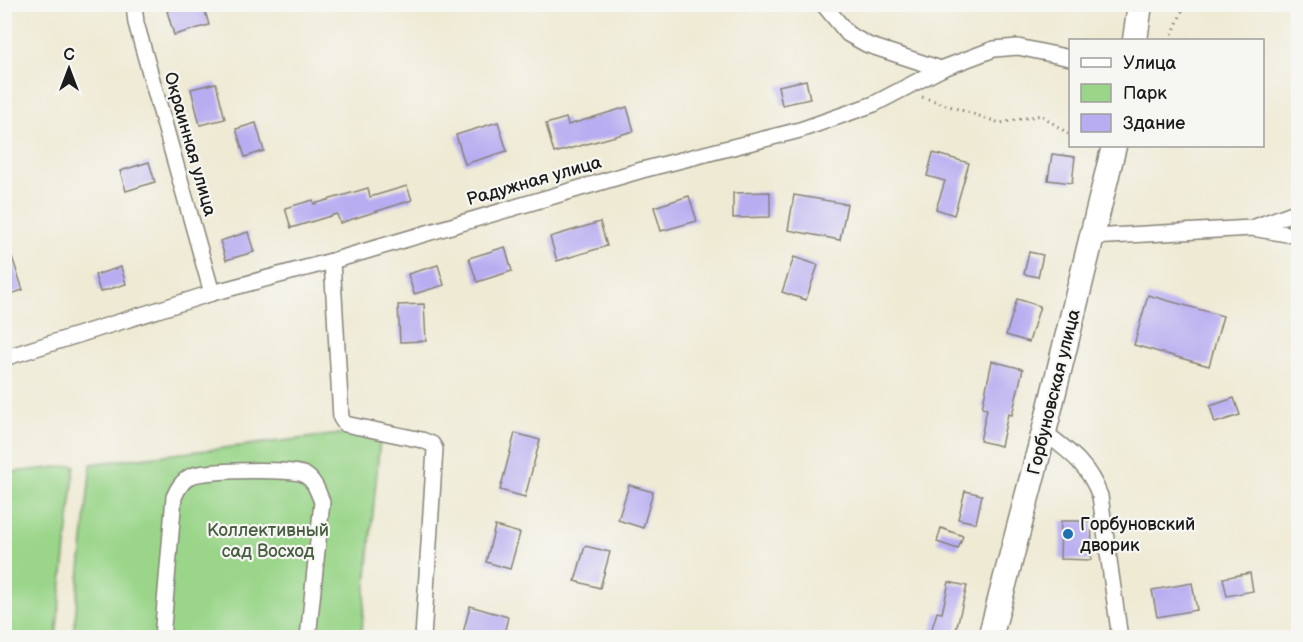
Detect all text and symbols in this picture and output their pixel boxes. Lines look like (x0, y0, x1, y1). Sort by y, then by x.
north arrow (39, 39, 99, 99)
legend (1069, 39, 1264, 147)
text: С (63, 46, 75, 65)
text: Улица (1123, 53, 1177, 74)
street label: Окраинная улица (159, 69, 221, 219)
text: Парк (1123, 83, 1167, 104)
text: Здание (1123, 113, 1185, 134)
street label: Радужная улица (464, 152, 604, 210)
street label: Горбуновская улица (1023, 307, 1085, 477)
place label: Горбуновский дворик (1080, 514, 1195, 556)
park label: Коллективный сад Восход (207, 520, 329, 562)
marker: Горбуновский дворик (1061, 527, 1075, 541)

